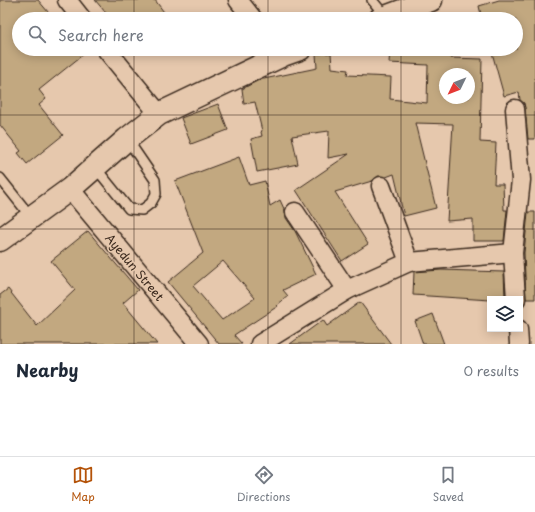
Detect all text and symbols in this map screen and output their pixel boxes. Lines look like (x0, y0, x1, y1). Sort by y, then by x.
search box (12, 12, 523, 56)
icon: search (26, 23, 48, 45)
text: Search here (58, 23, 144, 46)
north arrow (439, 68, 475, 104)
street label: Ayedun Street (101, 229, 169, 305)
map controls (487, 296, 523, 332)
button: layers (487, 296, 523, 332)
text: Nearby (16, 357, 78, 383)
text: 0 results (464, 361, 519, 380)
tab: Map (71, 464, 95, 505)
tab: Directions (237, 464, 290, 505)
tab: Saved (433, 464, 464, 505)

